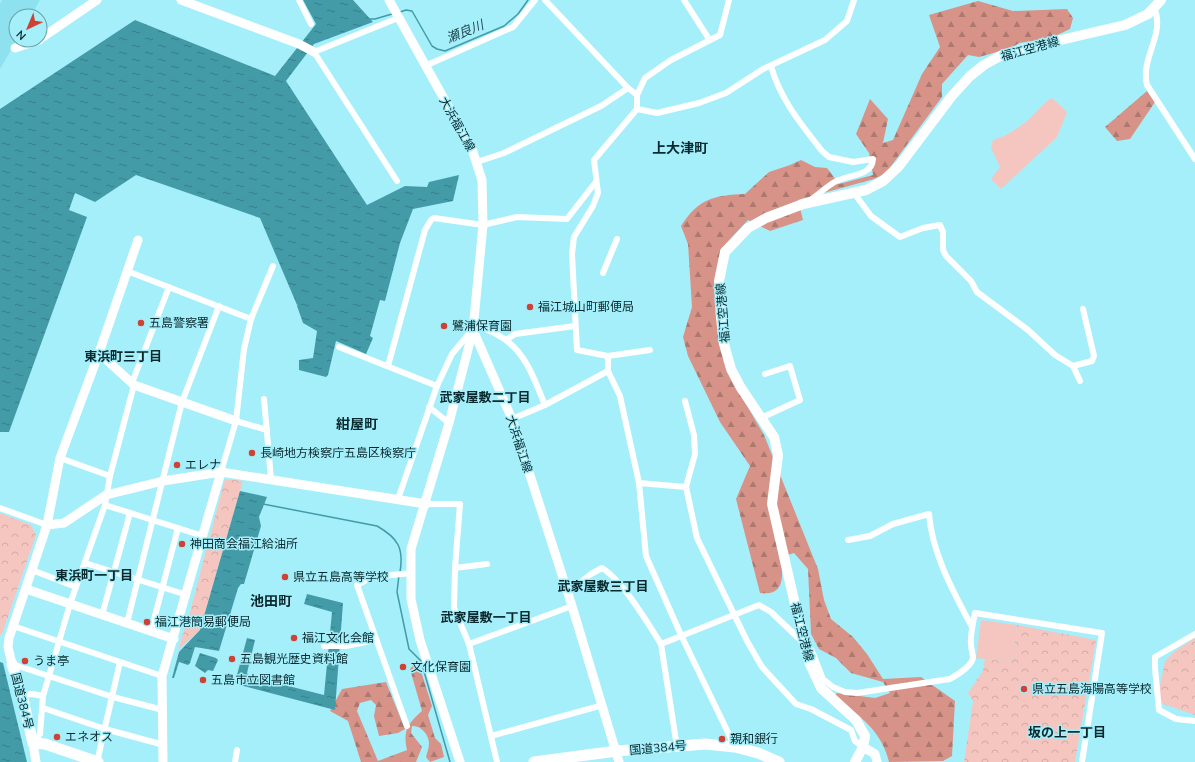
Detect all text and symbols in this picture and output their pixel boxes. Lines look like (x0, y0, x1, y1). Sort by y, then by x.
north arrow (8, 8, 48, 48)
water label: 瀬良川 (444, 16, 488, 48)
text: N (13, 27, 30, 43)
street label: 福江空港線 (999, 33, 1061, 65)
street label: 大浜福江線 (435, 94, 479, 154)
district label: 上大津町 (652, 139, 708, 158)
street label: 福江空港線 (712, 282, 734, 344)
place label: 福江城山町郵便局 (538, 299, 634, 315)
marker: 福江城山町郵便局 (525, 302, 535, 312)
place label: 五島警察署 (149, 315, 209, 331)
marker: 五島警察署 (136, 318, 146, 328)
place label: 鷺浦保育園 (452, 318, 512, 334)
marker: 鷺浦保育園 (439, 321, 449, 331)
district label: 東浜町三丁目 (84, 348, 162, 366)
district label: 武家屋敷二丁目 (439, 389, 531, 407)
street label: 大浜福江線 (502, 413, 536, 475)
district label: 紺屋町 (336, 415, 378, 434)
place label: 長崎地方検察庁五島区検察庁 (260, 445, 416, 461)
marker: 長崎地方検察庁五島区検察庁 (247, 448, 257, 458)
place label: エレナ (185, 457, 221, 473)
marker: エレナ (172, 460, 182, 470)
place label: 神田商会福江給油所 (190, 536, 298, 552)
marker: 神田商会福江給油所 (177, 539, 187, 549)
district label: 東浜町一丁目 (55, 567, 133, 585)
place label: 県立五島高等学校 (293, 569, 389, 585)
marker: 県立五島高等学校 (280, 572, 290, 582)
district label: 武家屋敷三丁目 (557, 578, 649, 596)
district label: 池田町 (250, 592, 292, 611)
street label: 福江空港線 (787, 601, 817, 663)
district label: 武家屋敷一丁目 (440, 609, 532, 627)
place label: 福江港簡易郵便局 (155, 614, 251, 630)
marker: 福江港簡易郵便局 (142, 617, 152, 627)
place label: 福江文化会館 (302, 630, 374, 646)
marker: 福江文化会館 (289, 633, 299, 643)
place label: 五島観光歴史資料館 (240, 651, 348, 667)
place label: うま亭 (33, 653, 69, 669)
marker: 五島観光歴史資料館 (227, 654, 237, 664)
marker: うま亭 (20, 656, 30, 666)
place label: 文化保育園 (411, 659, 471, 675)
marker: 文化保育園 (398, 662, 408, 672)
street label: 国道384号 (7, 671, 37, 731)
place label: 五島市立図書館 (211, 672, 295, 688)
marker: 五島市立図書館 (198, 675, 208, 685)
place label: 県立五島海陽高等学校 (1032, 681, 1152, 697)
marker: 県立五島海陽高等学校 (1019, 684, 1029, 694)
district label: 坂の上一丁目 (1028, 724, 1106, 742)
place label: エネオス (65, 729, 113, 745)
place label: 親和銀行 (730, 731, 778, 747)
marker: エネオス (52, 732, 62, 742)
marker: 親和銀行 (717, 734, 727, 744)
street label: 国道384号 (629, 738, 687, 758)

